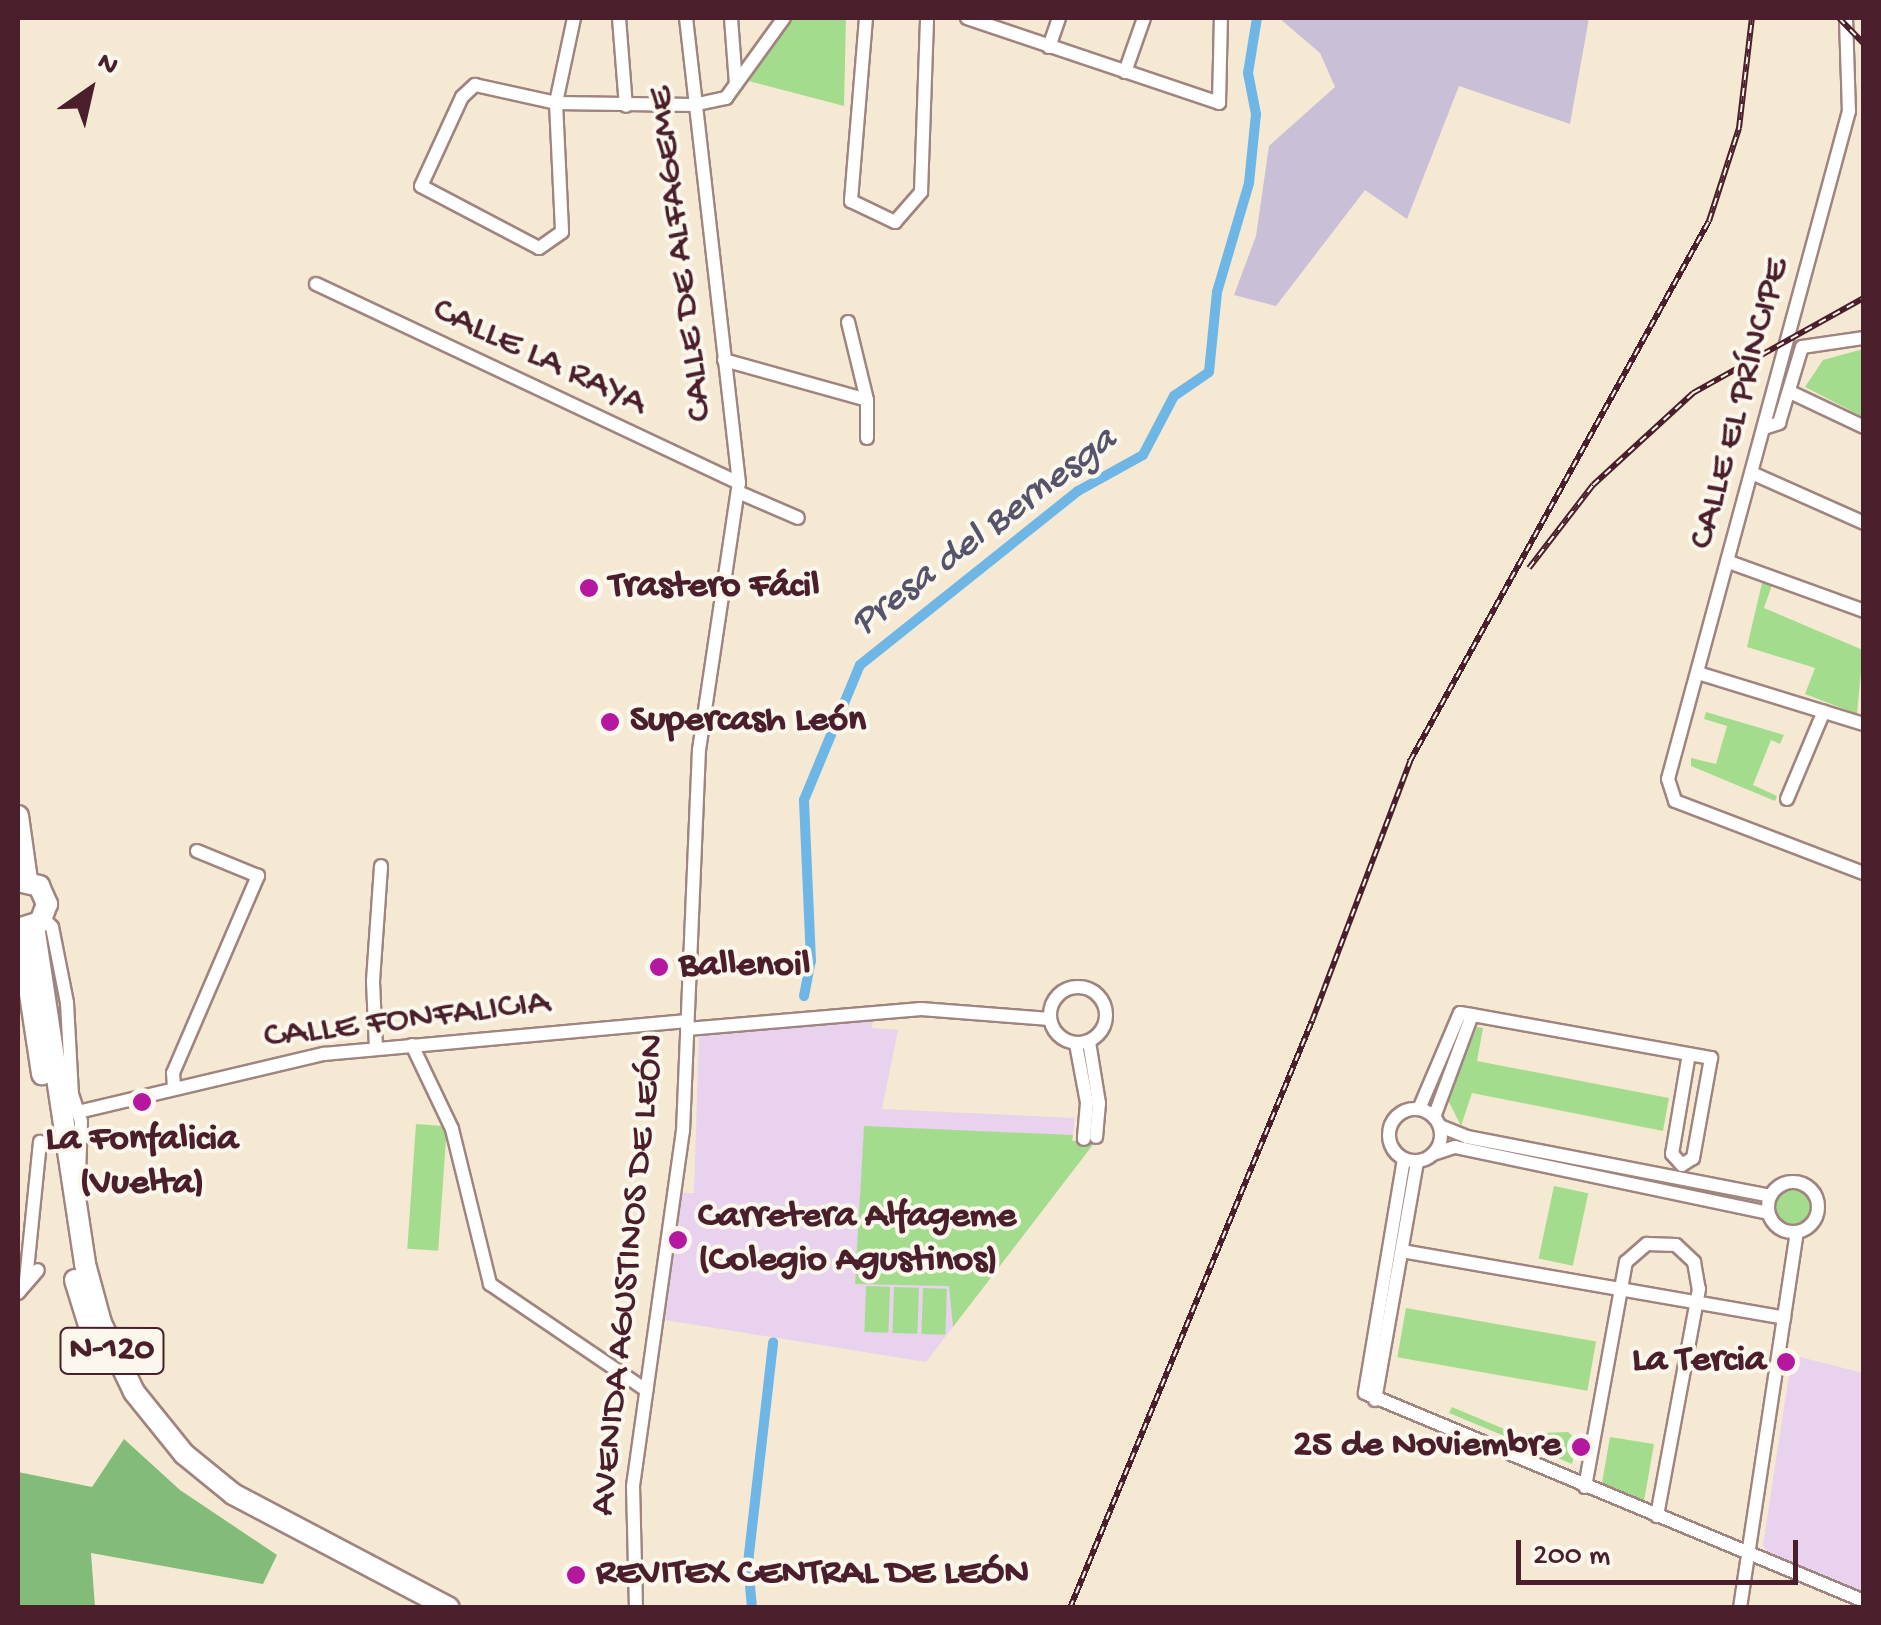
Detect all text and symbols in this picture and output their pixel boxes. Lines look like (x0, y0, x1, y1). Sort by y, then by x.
north arrow (40, 40, 140, 140)
text: N (90, 46, 124, 84)
street label: CALLE DE ALFAGEME (639, 84, 725, 424)
street label: CALLE EL PRÍNCIPE (1680, 254, 1802, 554)
street label: CALLE LA RAYA (425, 288, 653, 428)
water label: Presa del Bernesga (843, 417, 1127, 649)
place label: Trastero Fácil (609, 565, 820, 611)
marker: Trastero Fácil (578, 577, 600, 599)
place label: Supercash León (630, 699, 866, 745)
marker: Supercash León (599, 711, 621, 733)
place label: Ballenoil (679, 944, 810, 990)
marker: Ballenoil (648, 956, 670, 978)
street label: CALLE FONFALICIA (261, 981, 553, 1061)
street label: AVENIDA AGUSTINOS DE LEÓN (582, 1032, 678, 1518)
marker: La Fonfalicia (Vuelta) (131, 1091, 153, 1113)
place label: La Fonfalicia (Vuelta) (46, 1118, 238, 1208)
place label: Carretera Alfageme (Colegio Agustinos) (698, 1195, 1016, 1284)
marker: Carretera Alfageme (Colegio Agustinos) (667, 1229, 689, 1251)
road number: N-120 (57, 1321, 167, 1381)
place label: La Tercia (1632, 1339, 1766, 1385)
marker: La Tercia (1775, 1351, 1797, 1373)
place label: 25 de Noviembre (1293, 1424, 1561, 1470)
marker: 25 de Noviembre (1570, 1436, 1592, 1458)
scale bar (1521, 1520, 1804, 1582)
text: 200 m (1533, 1540, 1610, 1575)
place label: REVITEX CENTRAL DE LEÓN (596, 1552, 1029, 1598)
marker: REVITEX CENTRAL DE LEÓN (565, 1564, 587, 1586)

